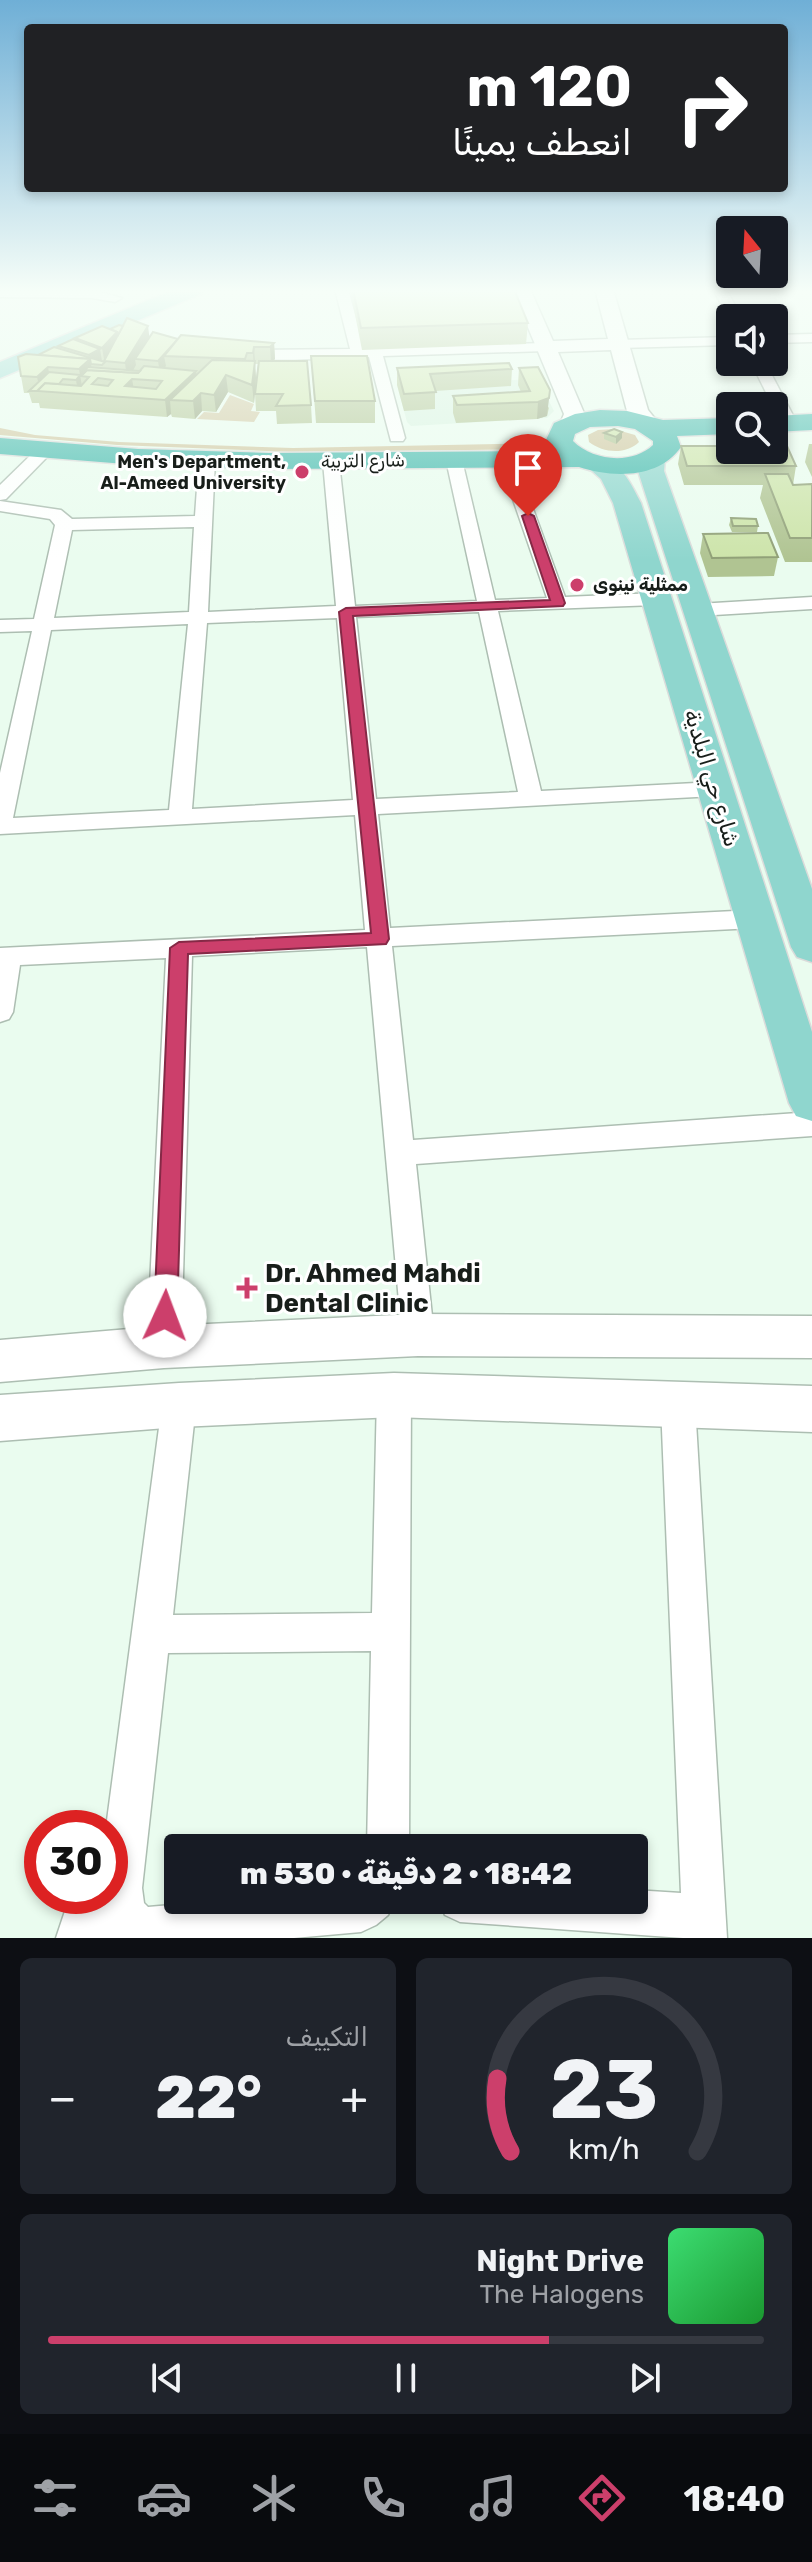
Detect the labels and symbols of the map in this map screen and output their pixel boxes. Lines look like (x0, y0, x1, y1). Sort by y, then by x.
north arrow (716, 216, 788, 288)
pin (494, 434, 562, 516)
street label: شارع التربية (321, 449, 405, 474)
place label: Men's Department, Al-Ameed University (101, 451, 286, 494)
marker: Men's Department, Al-Ameed University (293, 463, 311, 481)
place label: ممثلية نينوى (593, 574, 688, 596)
marker: ممثلية نينوى (568, 576, 586, 594)
street label: شارع حي البلدية (675, 706, 746, 851)
place label: Dr. Ahmed Mahdi Dental Clinic (265, 1258, 481, 1319)
position arrow (123, 1274, 207, 1358)
marker: Dr. Ahmed Mahdi Dental Clinic (236, 1277, 258, 1299)
speed limit sign: 30 (24, 1810, 128, 1914)

